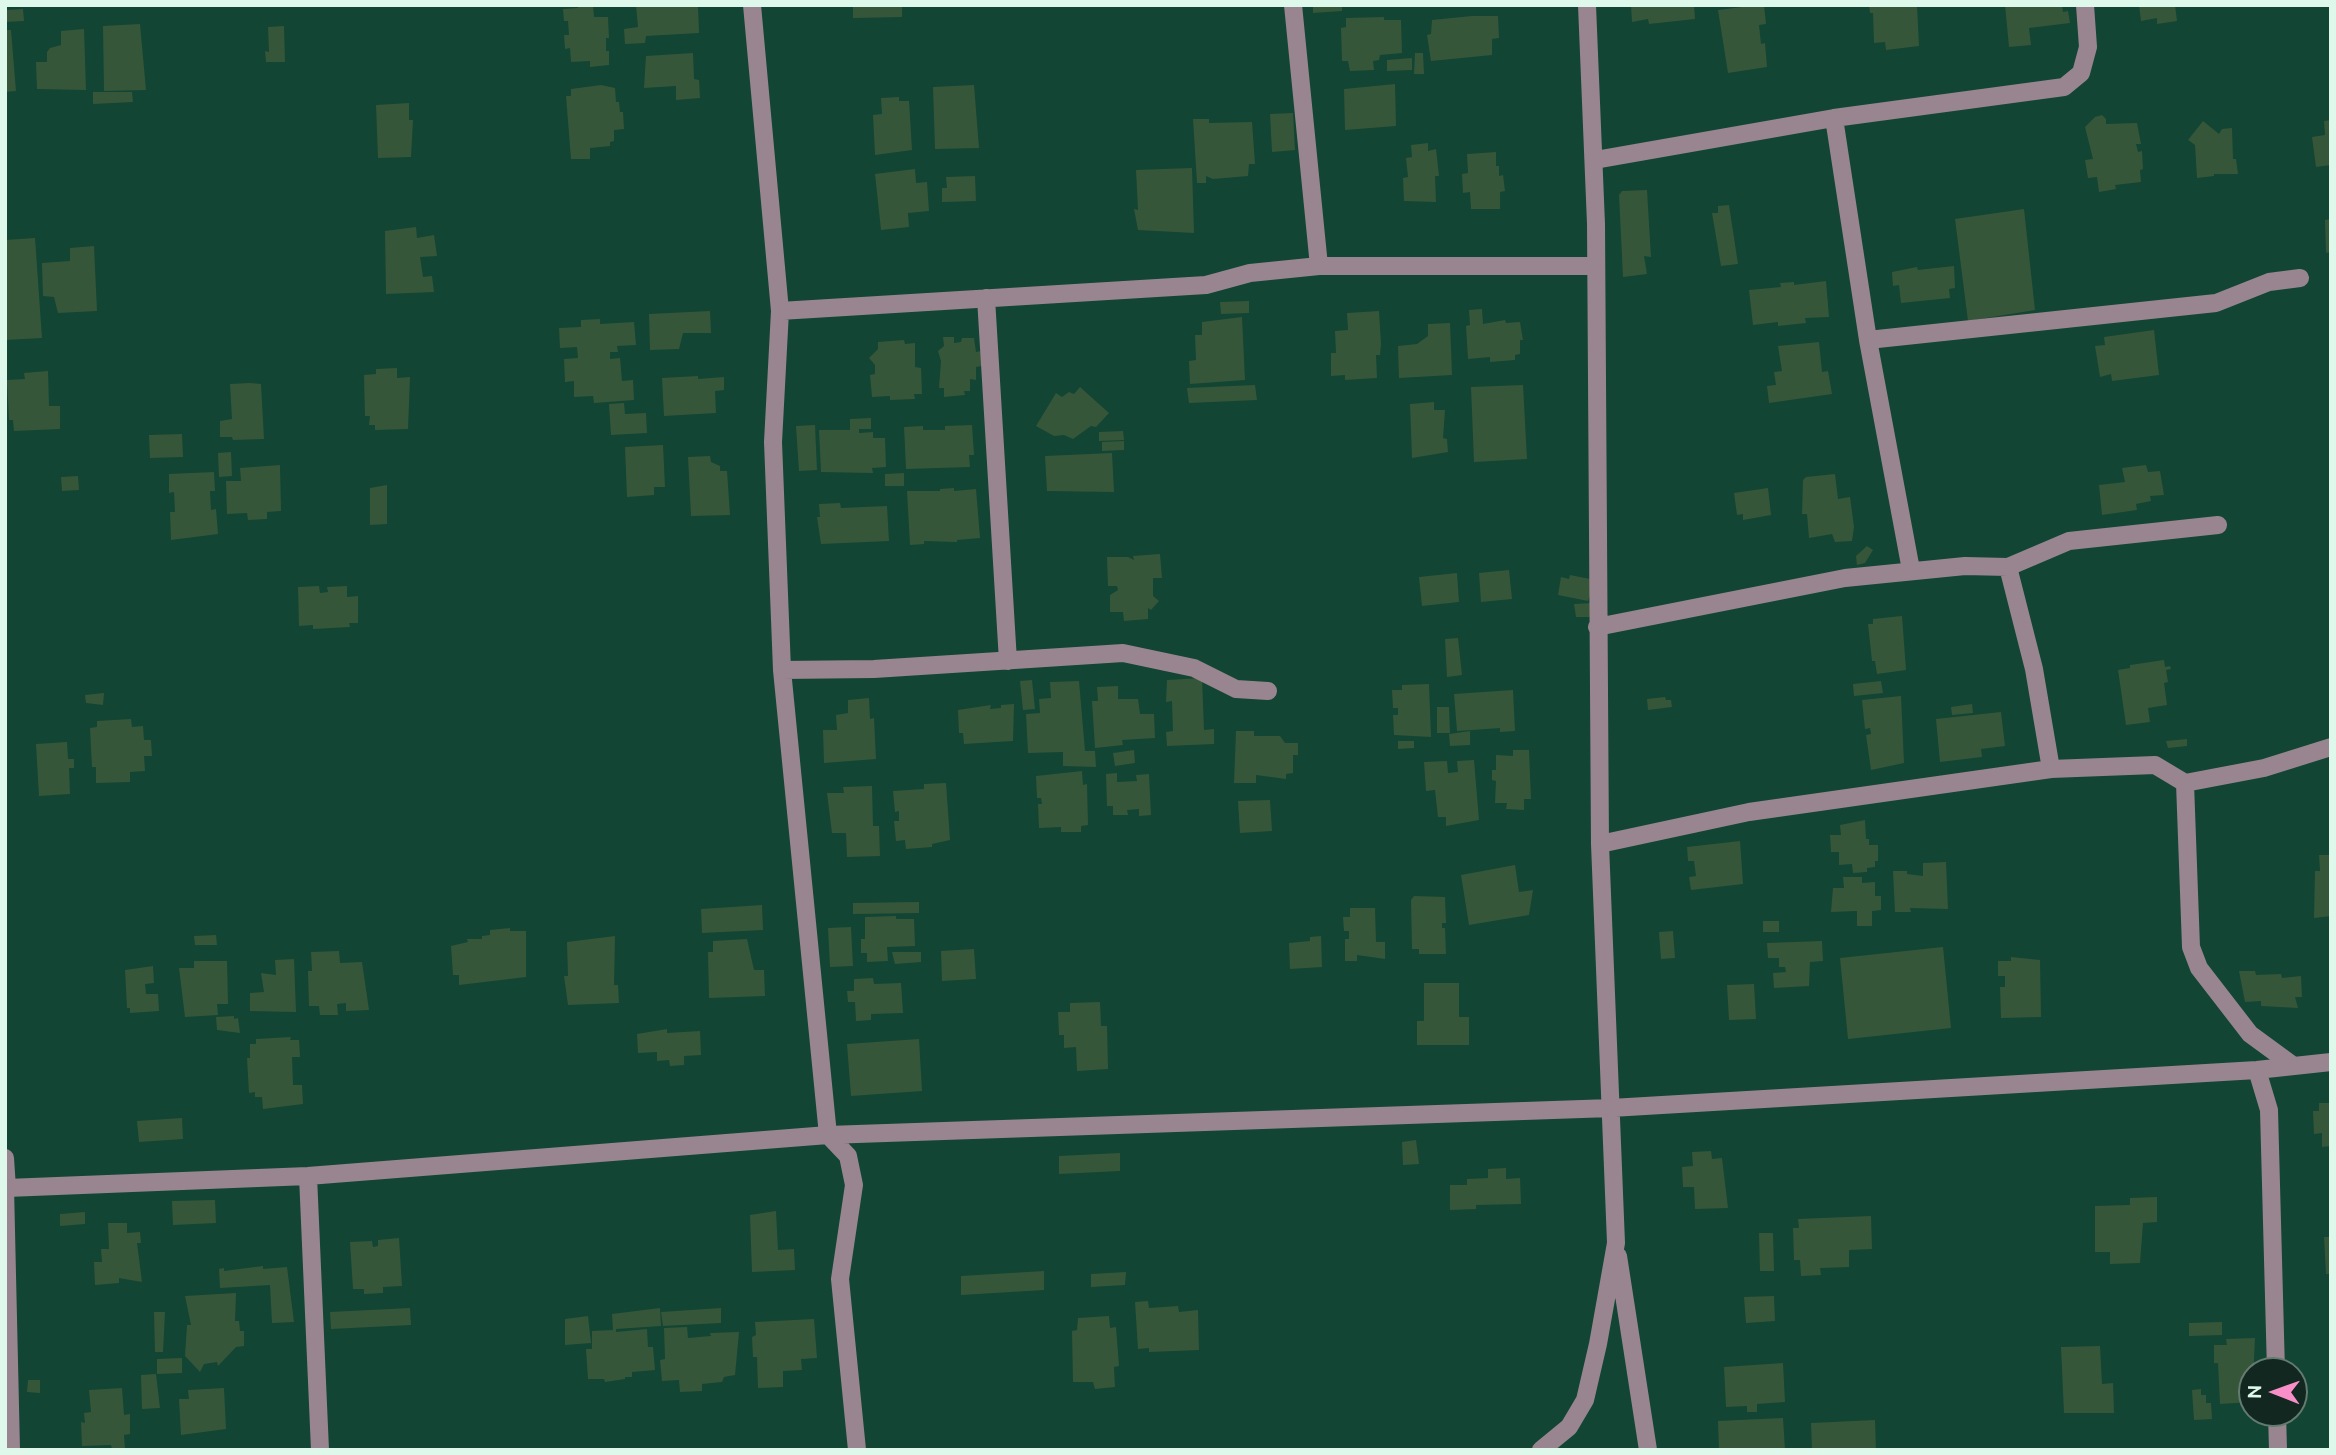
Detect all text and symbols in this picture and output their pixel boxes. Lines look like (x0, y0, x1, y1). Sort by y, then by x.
north arrow (2238, 1357, 2308, 1427)
text: N (2243, 1384, 2265, 1399)

